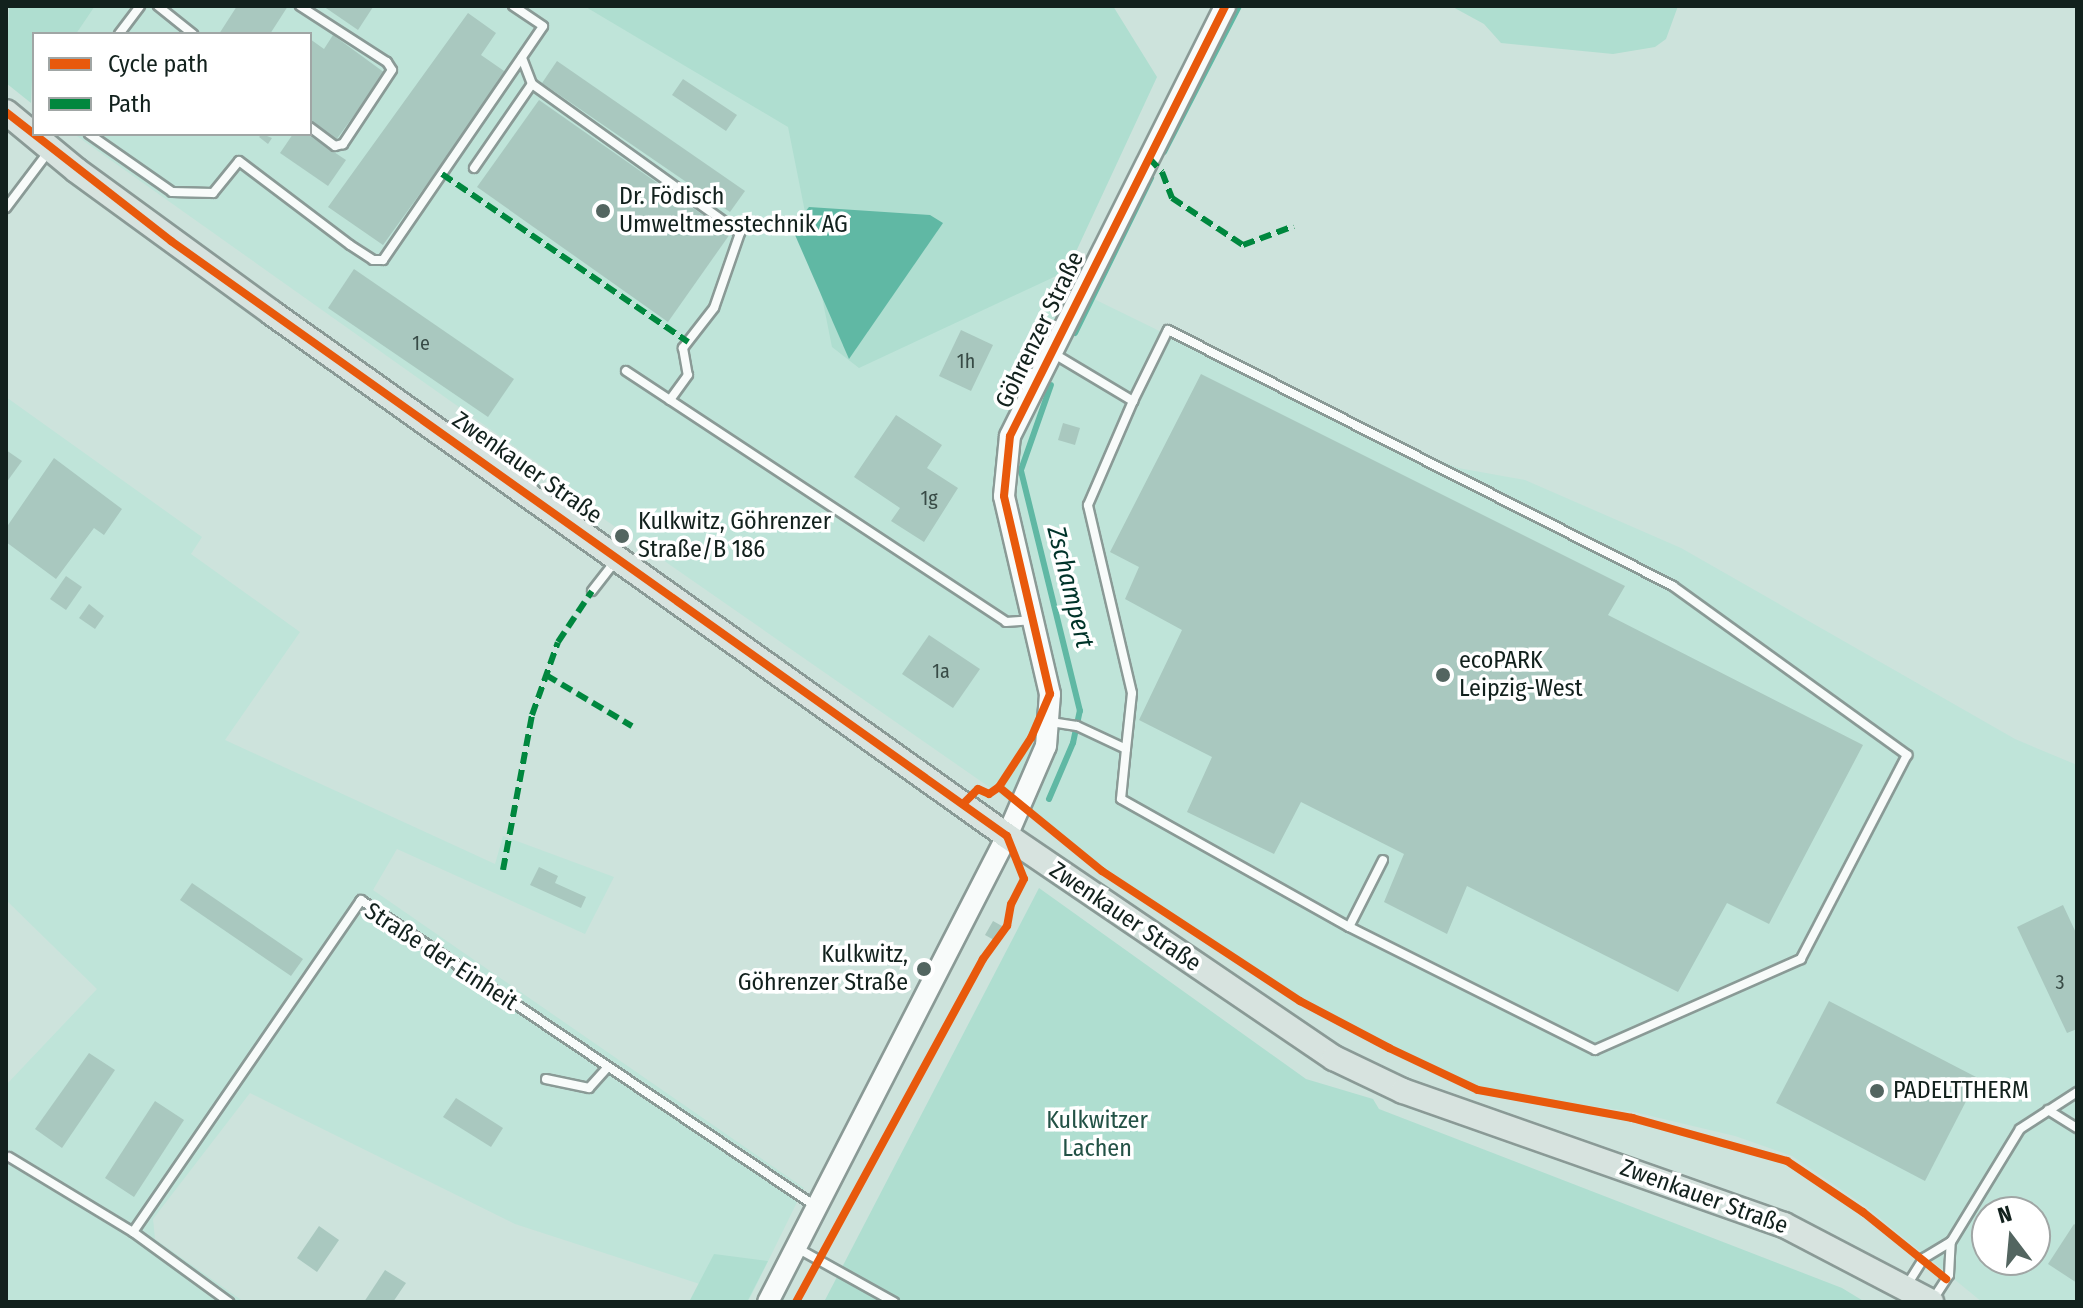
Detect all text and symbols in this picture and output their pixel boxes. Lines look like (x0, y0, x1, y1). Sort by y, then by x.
legend (32, 32, 312, 136)
text: Cycle path (108, 50, 208, 78)
text: Path (108, 90, 152, 118)
place label: Dr. Födisch Umweltmesstechnik AG (619, 183, 848, 239)
marker: Dr. Födisch Umweltmesstechnik AG (594, 202, 612, 220)
street label: Göhrenzer Straße (990, 247, 1090, 413)
house number: 1e (412, 331, 430, 355)
house number: 1h (957, 349, 975, 373)
street label: Zwenkauer Straße (447, 406, 607, 530)
house number: 1g (920, 486, 938, 510)
place label: Kulkwitz, Göhrenzer Straße/B 186 (638, 508, 831, 564)
water label: Zschampert (1040, 523, 1100, 651)
marker: Kulkwitz, Göhrenzer Straße/B 186 (613, 527, 631, 545)
place label: ecoPARK Leipzig-West (1459, 647, 1583, 703)
house number: 1a (932, 659, 950, 683)
marker: ecoPARK Leipzig-West (1434, 666, 1452, 684)
street label: Zwenkauer Straße (1044, 856, 1206, 978)
street label: Straße der Einheit (359, 897, 523, 1017)
place label: Kulkwitz, Göhrenzer Straße (738, 941, 908, 997)
marker: Kulkwitz, Göhrenzer Straße (915, 960, 933, 978)
house number: 3 (2055, 970, 2065, 994)
place label: PADELTTHERM (1893, 1077, 2029, 1105)
marker: PADELTTHERM (1868, 1082, 1886, 1100)
park label: Kulkwitzer Lachen (1046, 1107, 1148, 1163)
street label: Zwenkauer Straße (1616, 1153, 1792, 1241)
north arrow (1971, 1196, 2051, 1276)
text: N (1995, 1200, 2015, 1229)

